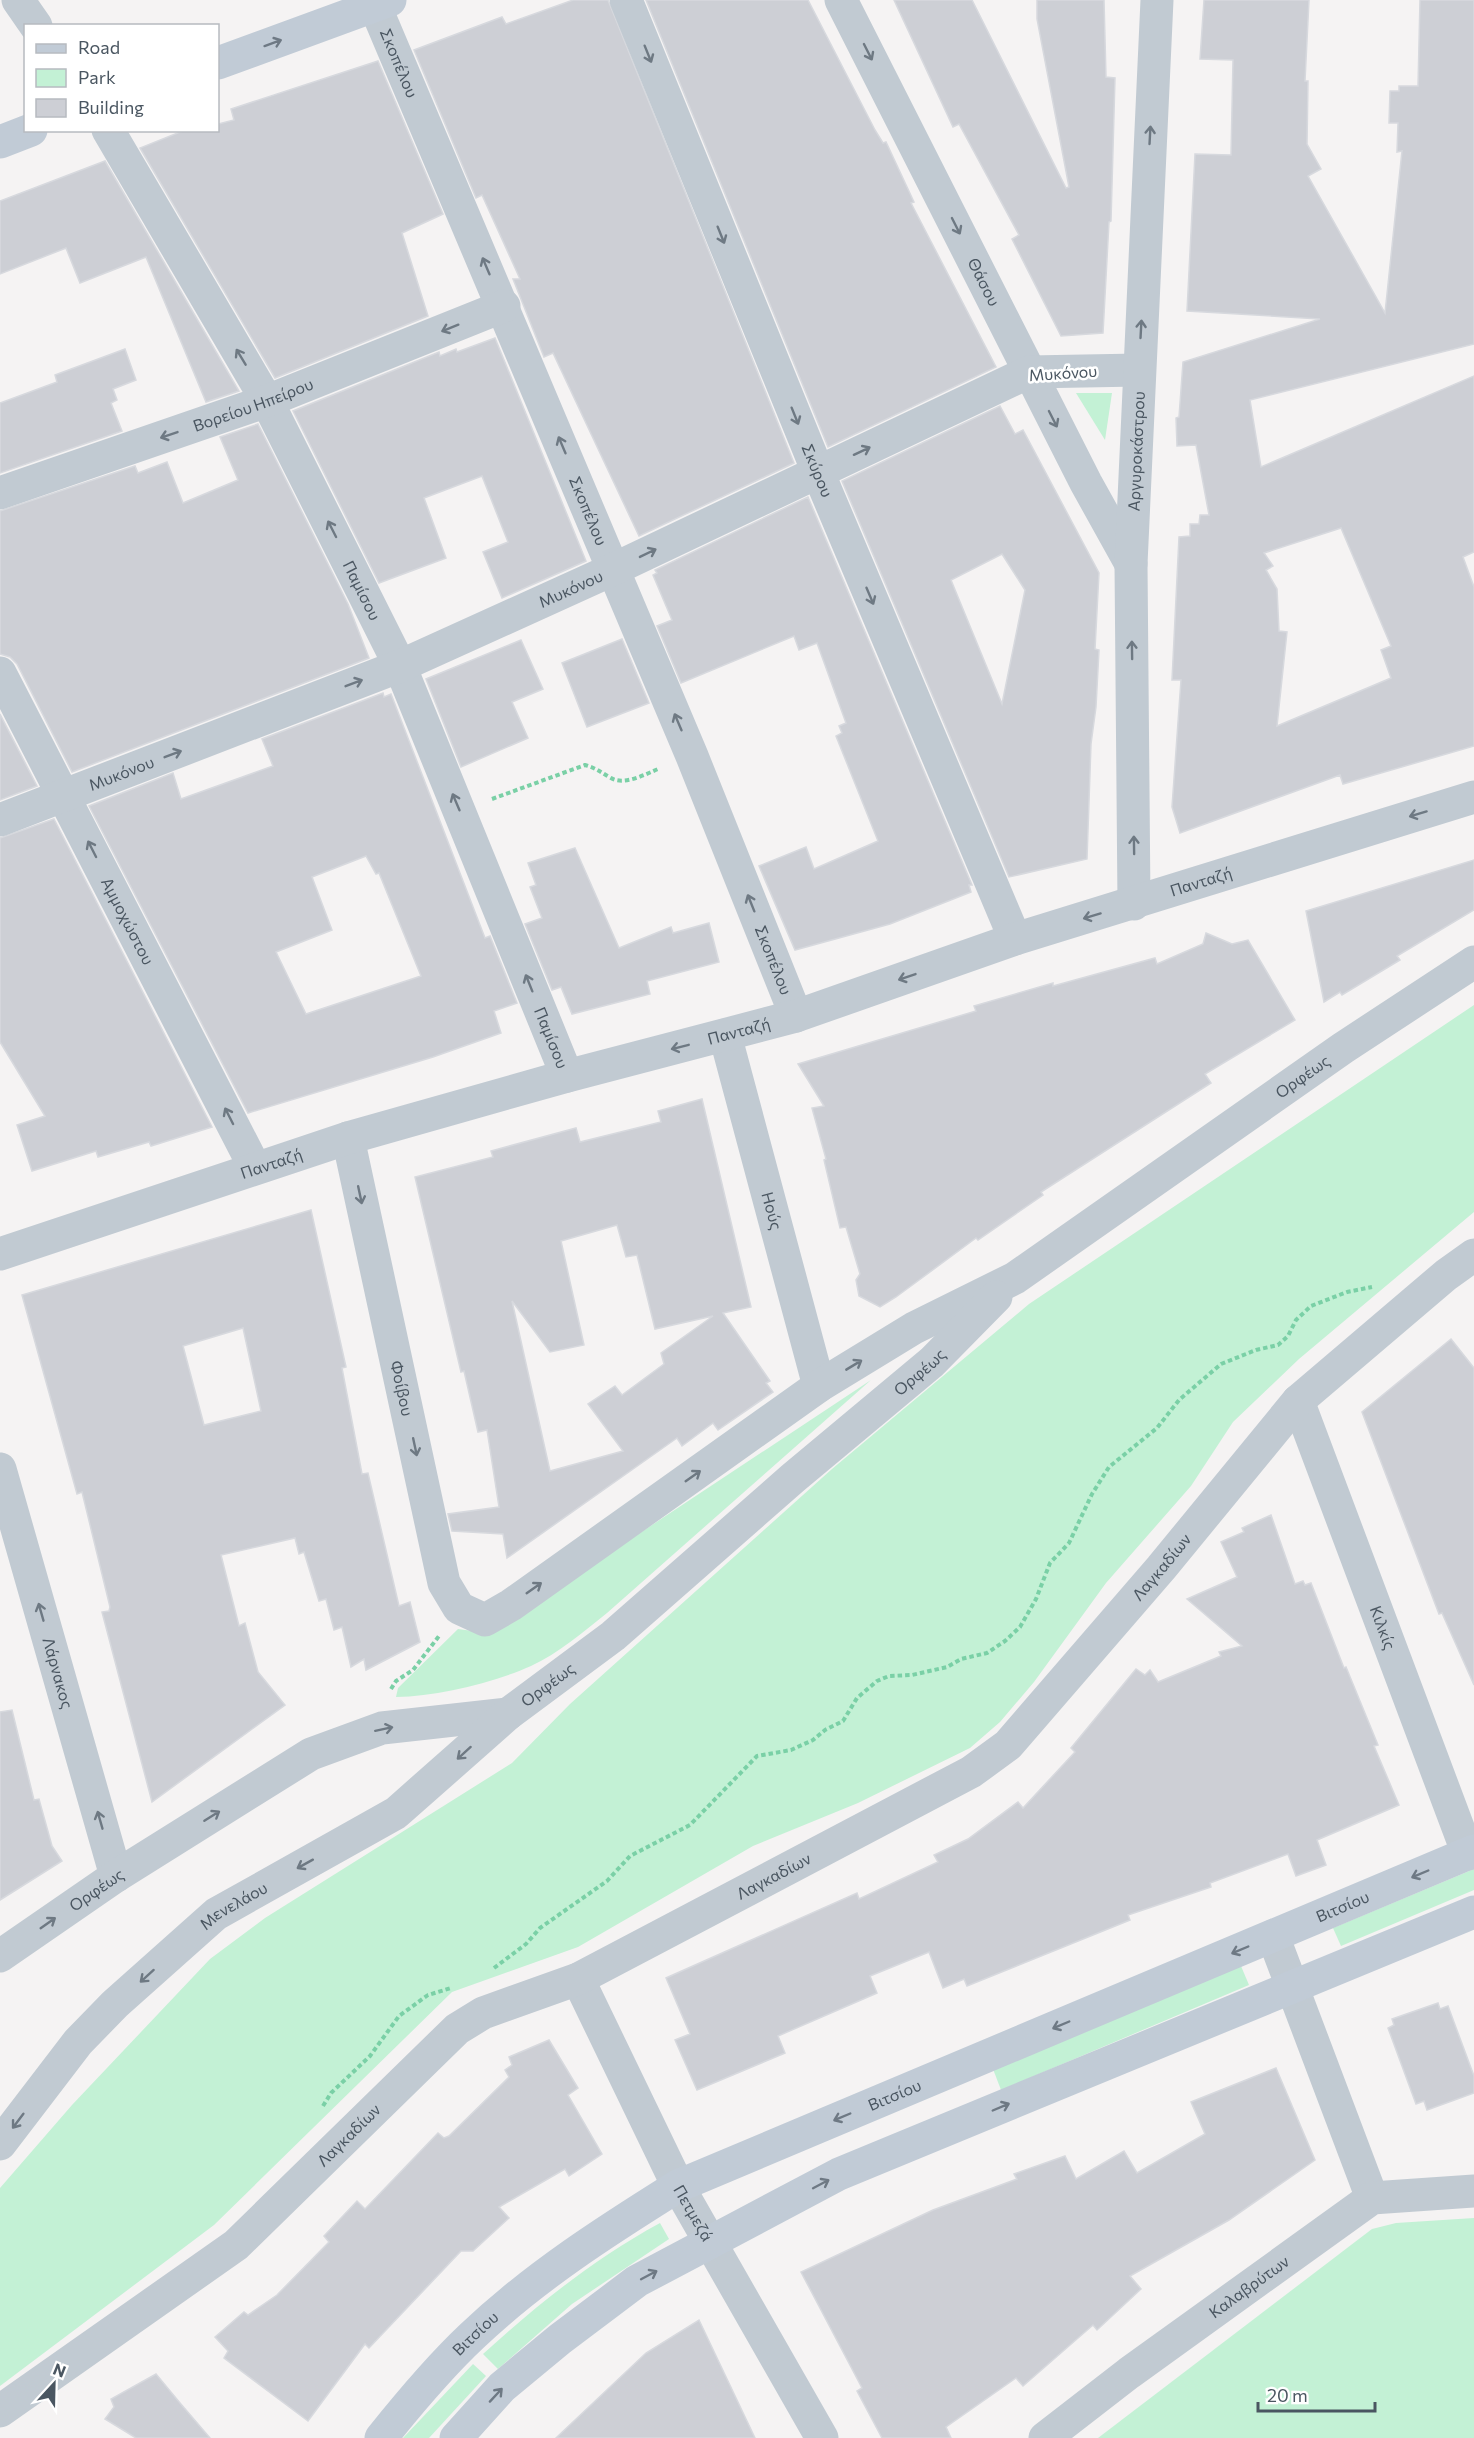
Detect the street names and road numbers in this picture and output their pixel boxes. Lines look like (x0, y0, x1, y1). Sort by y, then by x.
street label: Σκοπέλου (377, 26, 423, 100)
street label: Θάσου (964, 254, 1005, 309)
street label: Μυκόνου (1028, 361, 1098, 384)
street label: Βορείου Ηπείρου (190, 374, 316, 435)
street label: Αργυροκάστρου (1123, 391, 1148, 512)
street label: Σκύρου (799, 441, 837, 500)
street label: Σκοπέλου (566, 473, 612, 548)
street label: Παμίσου (340, 557, 385, 623)
street label: Μυκόνου (535, 565, 606, 611)
street label: Μυκόνου (86, 752, 156, 794)
street label: Πανταζή (1167, 862, 1234, 900)
street label: Αμμοχώστου (98, 874, 159, 968)
street label: Σκοπέλου (752, 922, 796, 997)
street label: Παμίσου (531, 1004, 573, 1071)
street label: Πανταζή (705, 1013, 772, 1048)
street label: Ορφέως (1271, 1050, 1333, 1102)
street label: Πανταζή (238, 1144, 305, 1182)
street label: Ηούς (758, 1190, 787, 1232)
street label: Ορφέως (889, 1344, 949, 1399)
street label: Φοίβου (387, 1359, 418, 1418)
street label: Λαγκαδίων (1128, 1529, 1194, 1604)
street label: Κιλκίς (1367, 1603, 1400, 1652)
street label: Λάρνακος (39, 1635, 78, 1711)
street label: Ορφέως (517, 1658, 578, 1710)
street label: Λαγκαδίων (733, 1848, 814, 1903)
street label: Ορφέως (65, 1864, 127, 1915)
street label: Μενελάου (195, 1877, 270, 1933)
street label: Βιτσίου (1313, 1886, 1372, 1926)
street label: Βιτσίου (865, 2075, 924, 2114)
street label: Λαγκαδίων (313, 2099, 384, 2170)
street label: Πετμεζά (670, 2181, 717, 2244)
street label: Καλαβρύτων (1205, 2251, 1292, 2321)
street label: Βιτσίου (448, 2307, 502, 2359)

